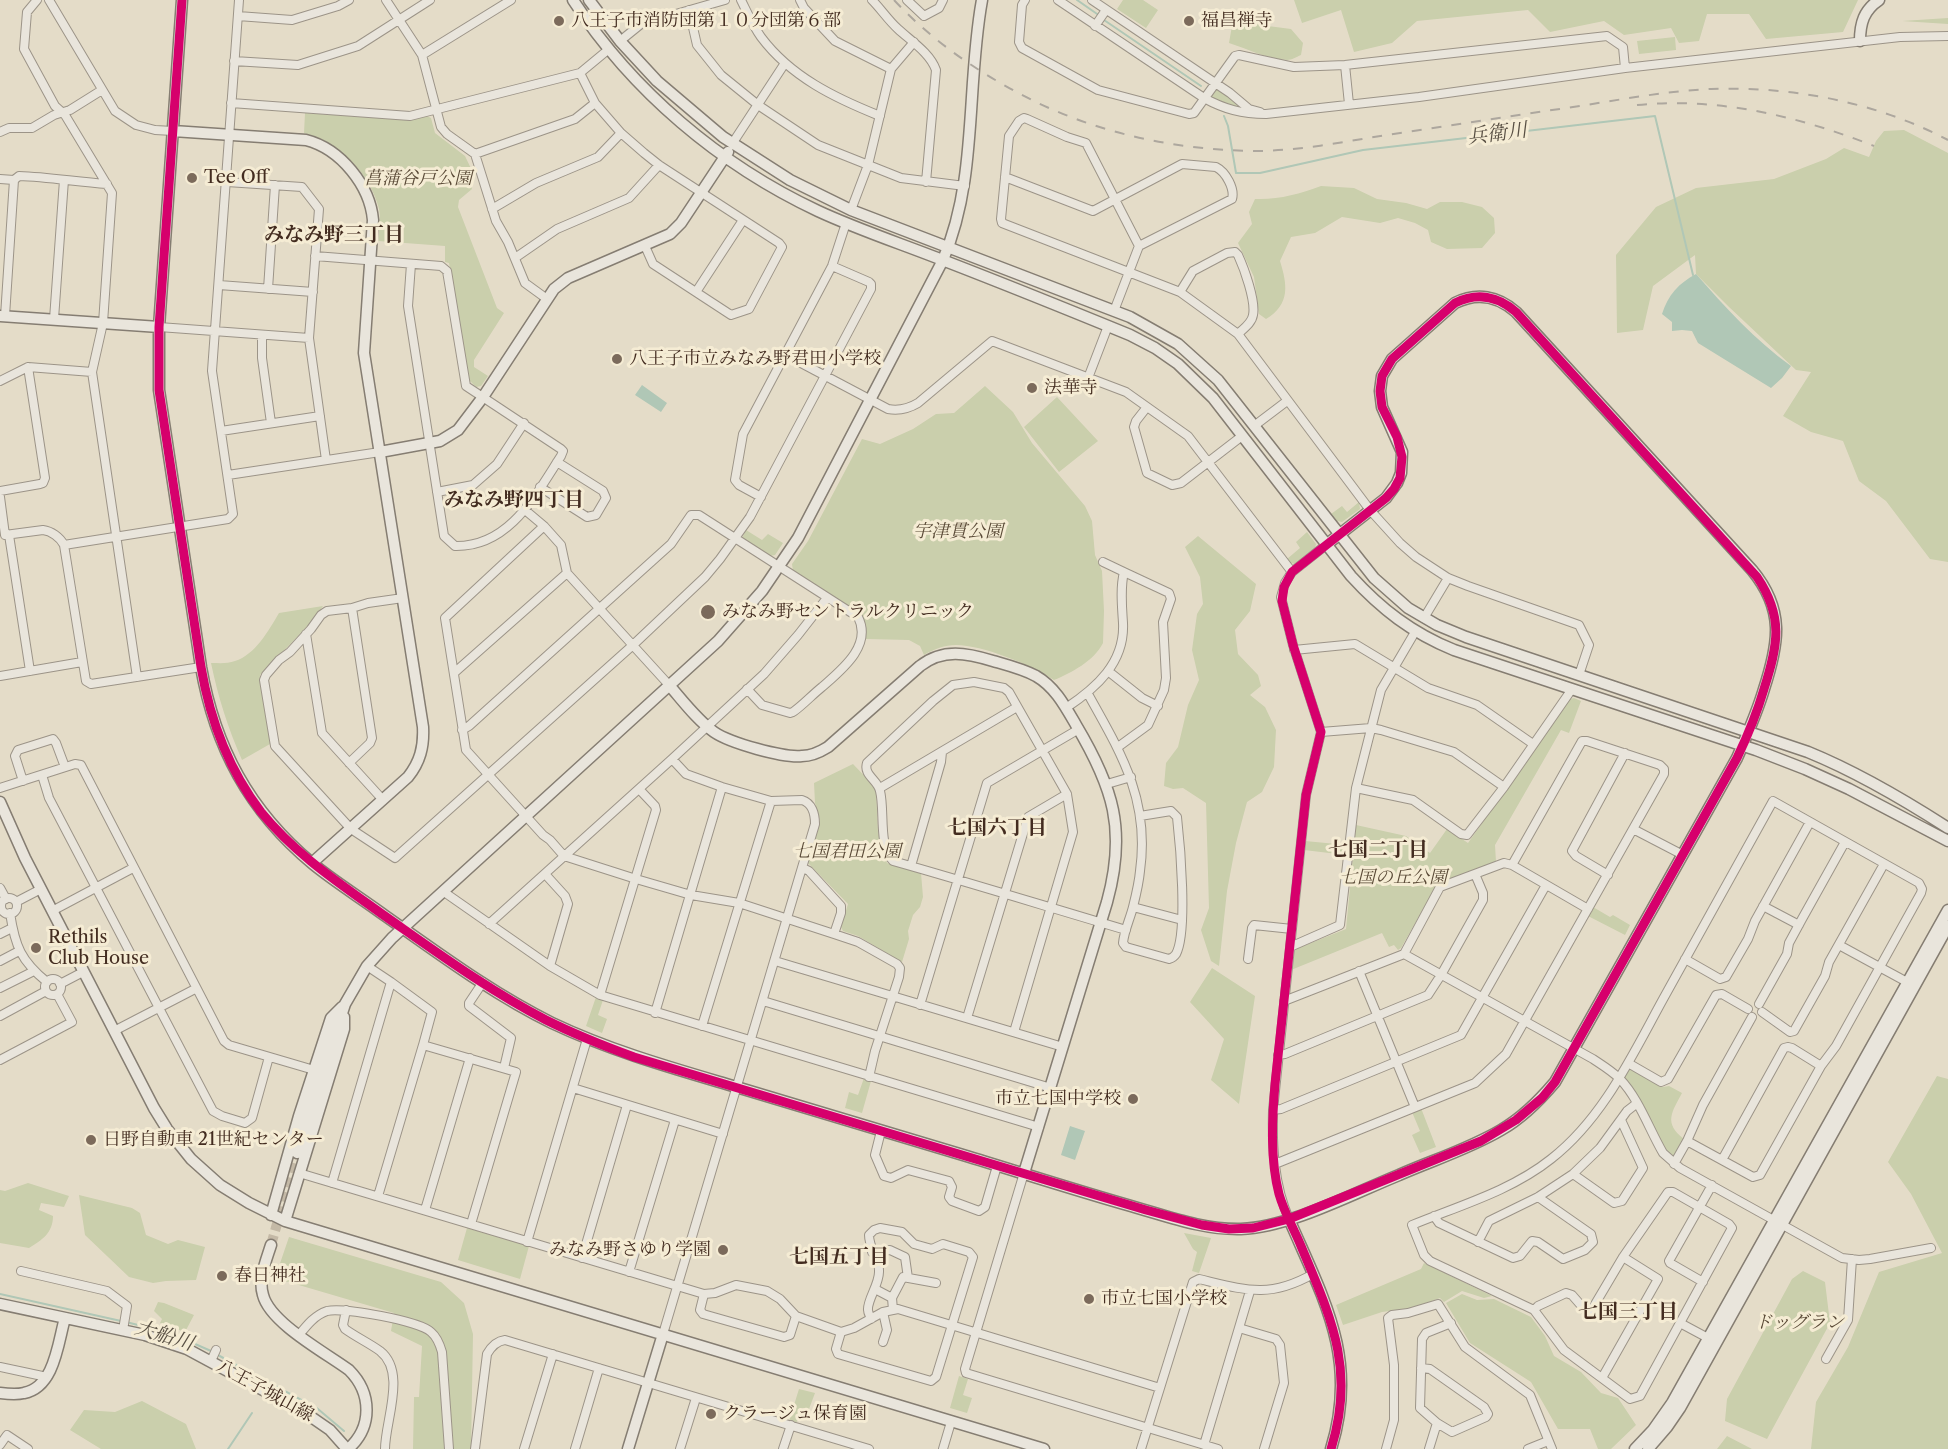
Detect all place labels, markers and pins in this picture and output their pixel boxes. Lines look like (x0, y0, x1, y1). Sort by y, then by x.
place label: 八王子市消防団第１０分団第６部 (571, 10, 841, 32)
place label: 福昌禅寺 (1201, 10, 1273, 32)
marker: 八王子市消防団第１０分団第６部 (552, 14, 566, 28)
marker: 福昌禅寺 (1182, 14, 1196, 28)
place label: Tee Off (204, 167, 268, 189)
marker: Tee Off (185, 171, 199, 185)
place label: 八王子市立みなみ野君田小学校 (629, 348, 881, 370)
marker: 八王子市立みなみ野君田小学校 (610, 352, 624, 366)
place label: 法華寺 (1044, 377, 1098, 399)
marker: 法華寺 (1025, 381, 1039, 395)
place label: みなみ野セントラルクリニック (722, 601, 974, 623)
marker: みなみ野セントラルクリニック (699, 603, 717, 621)
place label: Rethils Club House (48, 927, 149, 970)
marker: Rethils Club House (29, 941, 43, 955)
place label: 市立七国中学校 (995, 1088, 1121, 1110)
marker: 市立七国中学校 (1126, 1092, 1140, 1106)
place label: 日野自動車 21世紀センター (103, 1129, 324, 1151)
marker: 日野自動車 21世紀センター (84, 1133, 98, 1147)
place label: みなみ野さゆり学園 (549, 1239, 711, 1261)
marker: みなみ野さゆり学園 (716, 1243, 730, 1257)
place label: 春日神社 (234, 1265, 306, 1287)
marker: 春日神社 (215, 1269, 229, 1283)
place label: 市立七国小学校 (1101, 1288, 1227, 1310)
marker: 市立七国小学校 (1082, 1292, 1096, 1306)
place label: クラージュ保育園 (723, 1403, 867, 1425)
marker: クラージュ保育園 (704, 1407, 718, 1421)

